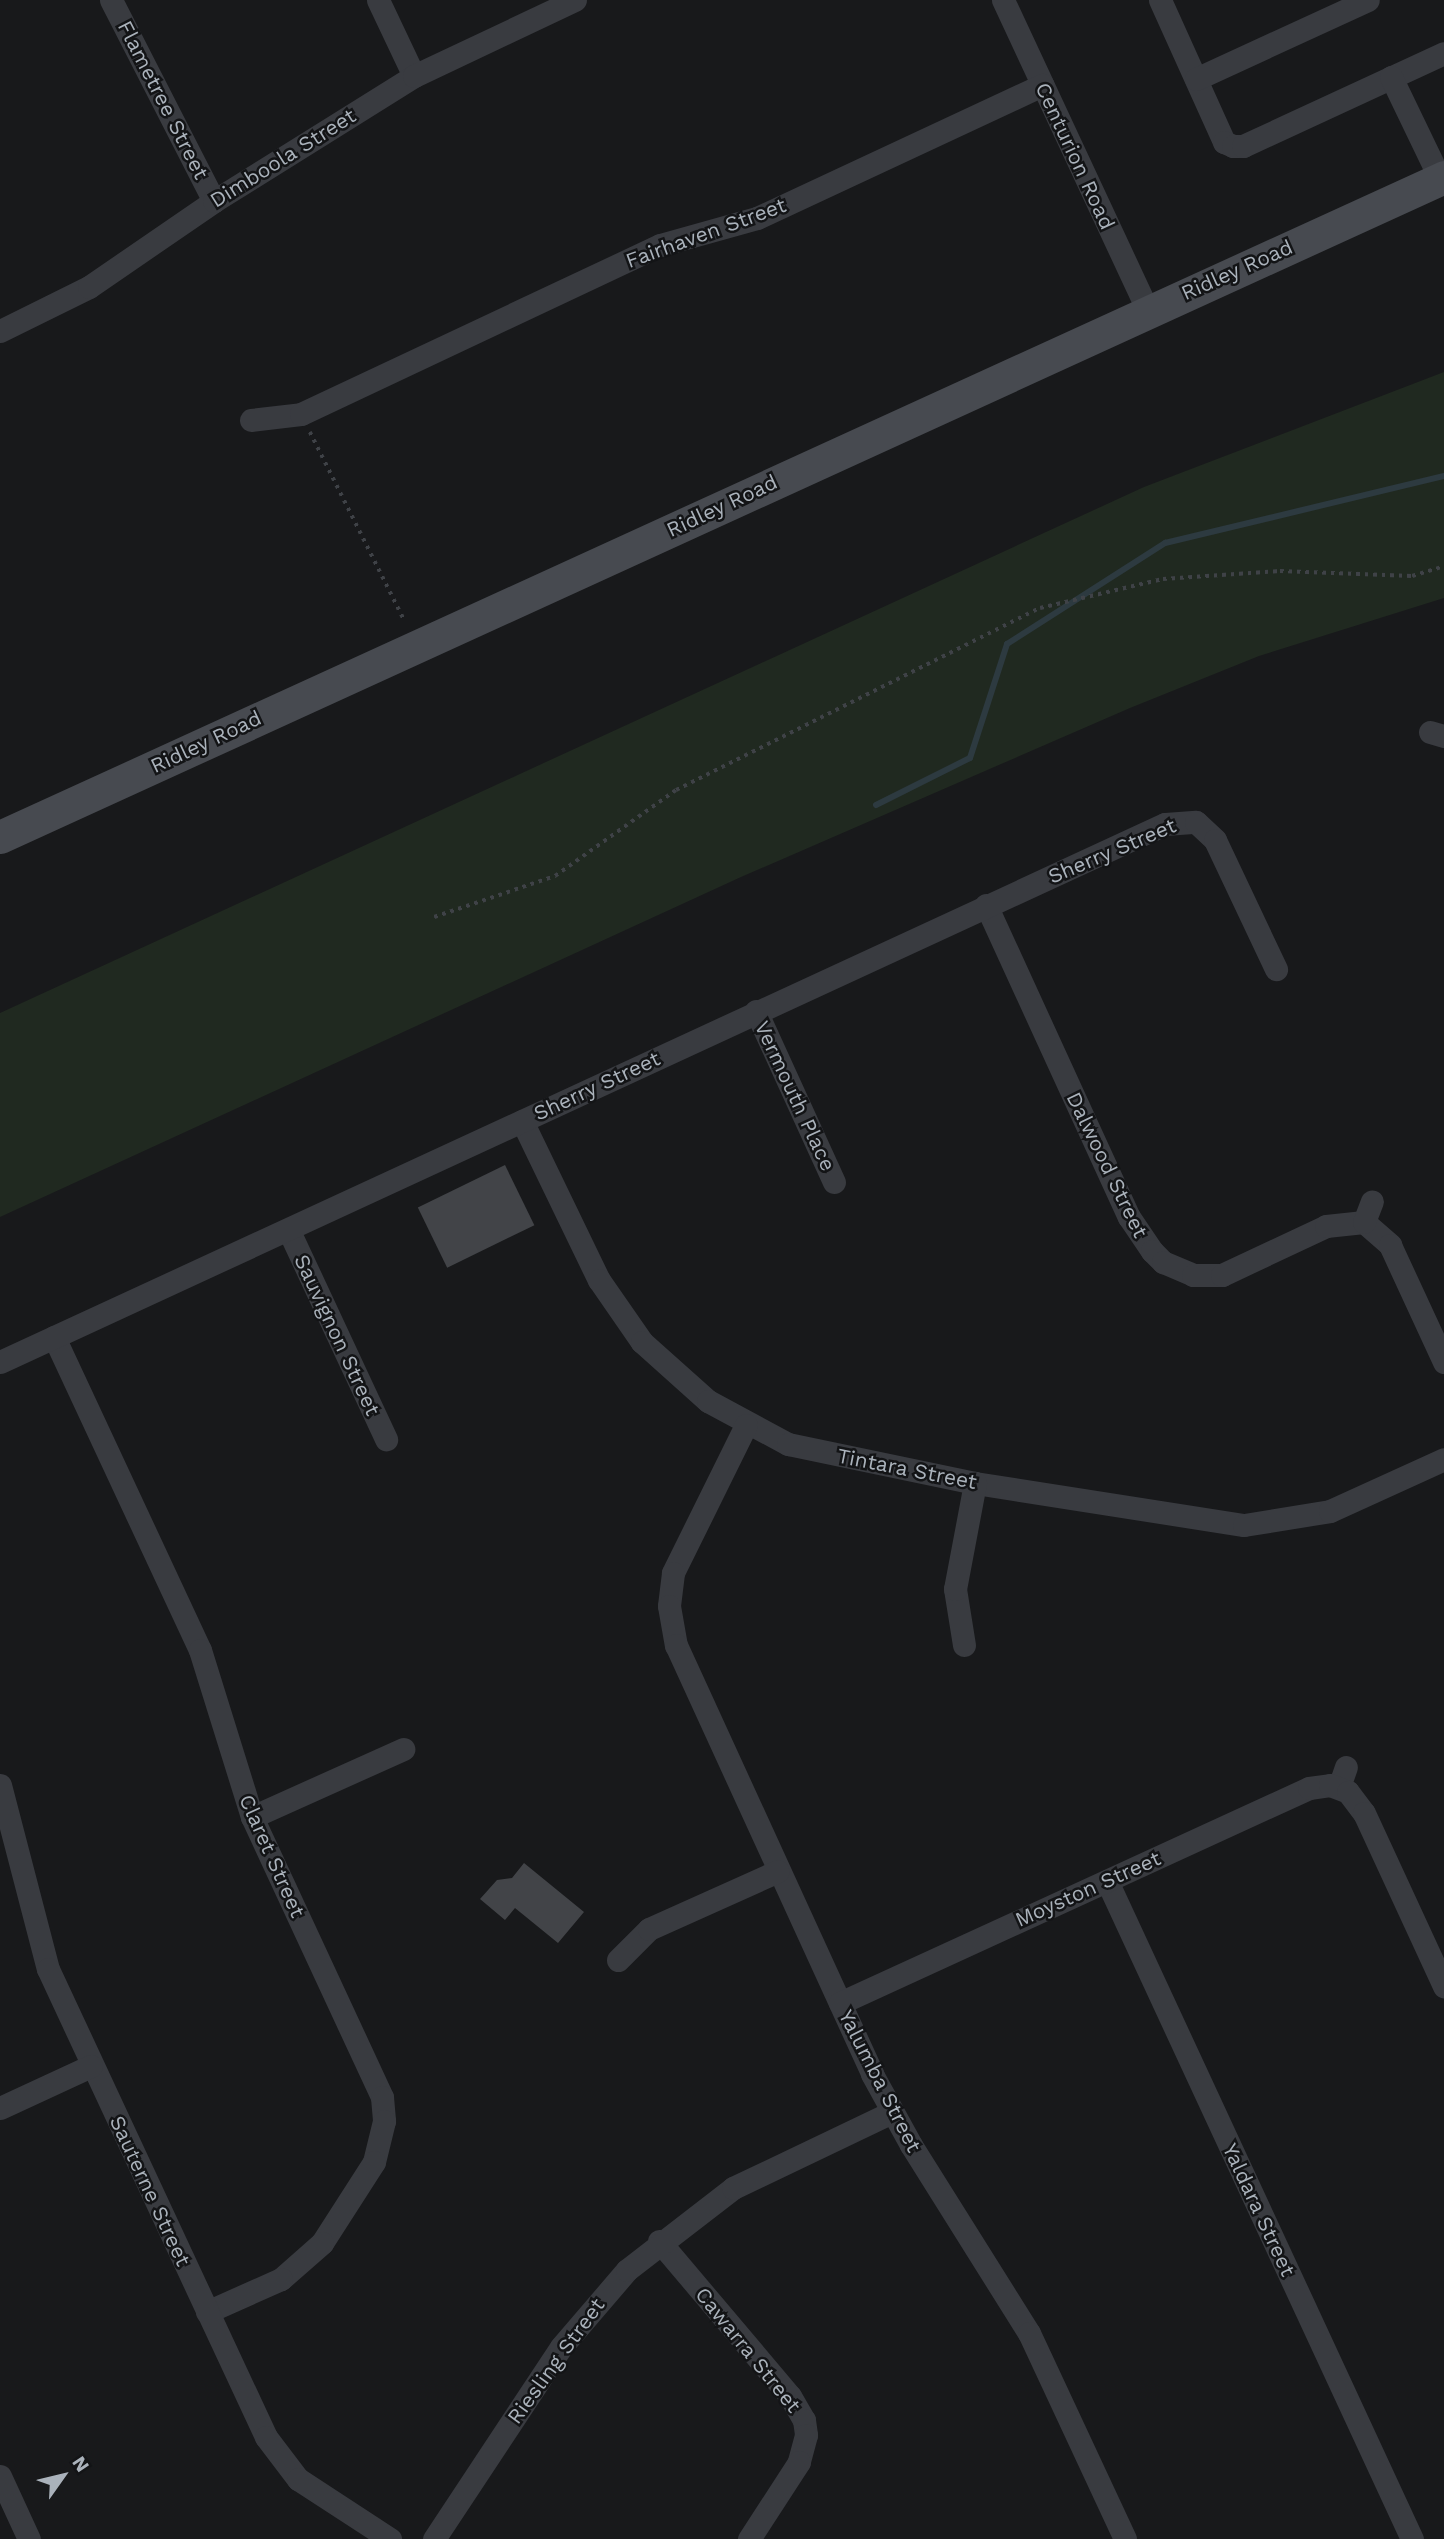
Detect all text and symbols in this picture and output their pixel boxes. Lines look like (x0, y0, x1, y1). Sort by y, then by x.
street label: Flametree Street (112, 17, 214, 183)
street label: Centurion Road (1030, 78, 1120, 234)
street label: Dimboola Street (205, 103, 361, 213)
street label: Fairhaven Street (622, 192, 790, 274)
street label: Ridley Road (1177, 234, 1297, 306)
street label: Ridley Road (662, 469, 782, 543)
street label: Ridley Road (146, 705, 266, 779)
street label: Sherry Street (1044, 813, 1180, 889)
street label: Vermouth Place (749, 1017, 841, 1175)
street label: Sherry Street (530, 1046, 664, 1126)
street label: Dalwood Street (1061, 1088, 1153, 1242)
street label: Sauvignon Street (289, 1250, 385, 1420)
street label: Tintara Street (835, 1443, 979, 1495)
street label: Claret Street (234, 1791, 310, 1921)
street label: Moyston Street (1011, 1846, 1165, 1932)
street label: Yalumba Street (833, 2005, 927, 2157)
street label: Sauterne Street (104, 2112, 196, 2270)
street label: Yaldara Street (1217, 2139, 1301, 2281)
street label: Cawarra Street (690, 2282, 806, 2418)
street label: Riesling Street (502, 2293, 610, 2429)
north arrow (28, 2441, 98, 2511)
text: N (67, 2452, 94, 2476)

